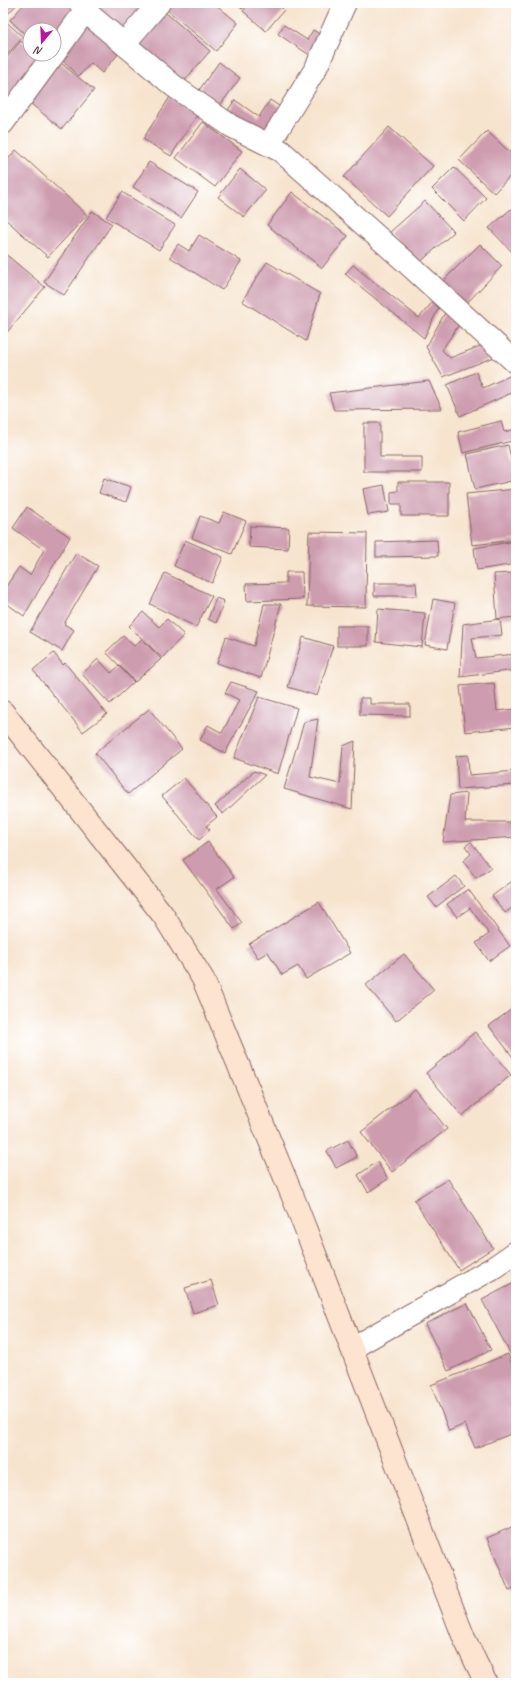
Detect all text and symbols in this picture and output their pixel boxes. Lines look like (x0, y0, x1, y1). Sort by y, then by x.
north arrow (22, 22, 62, 62)
text: N (31, 43, 44, 59)

